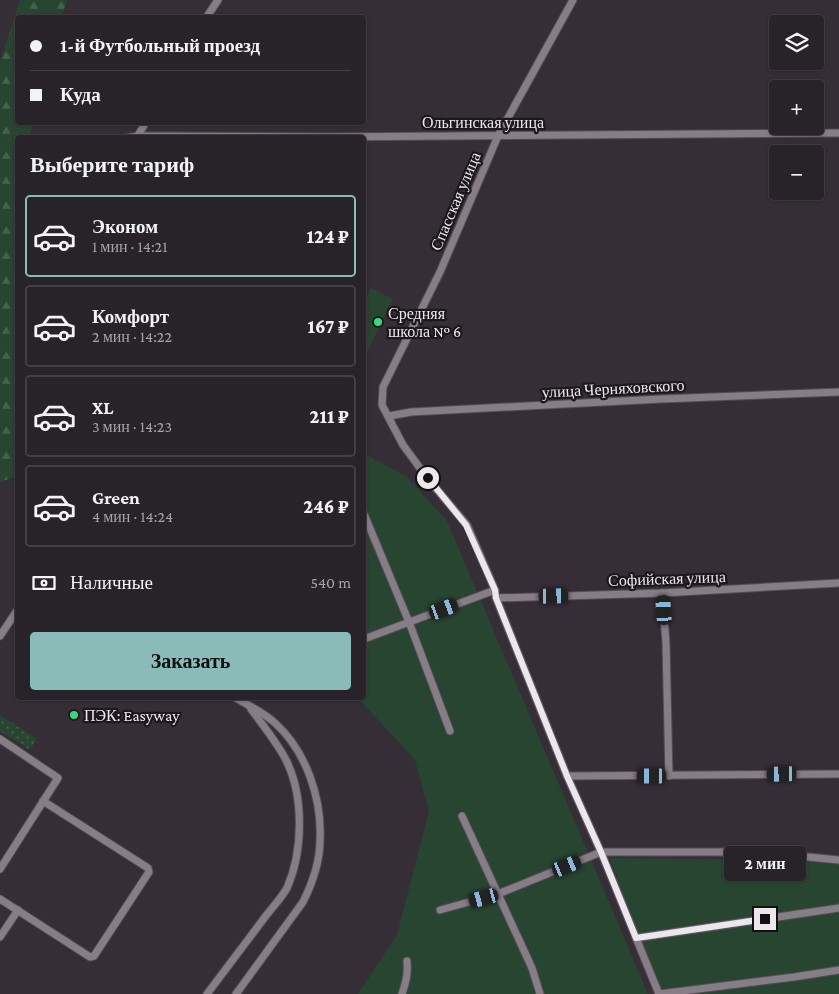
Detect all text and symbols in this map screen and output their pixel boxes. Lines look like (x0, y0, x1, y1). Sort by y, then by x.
map controls (769, 15, 824, 200)
button: layers (769, 15, 824, 70)
text: 1-й Футбольный проезд (60, 35, 260, 56)
button: + (769, 80, 824, 135)
text: Куда (60, 84, 101, 105)
street label: Ольгинская улица (422, 114, 544, 132)
button: − (769, 145, 824, 200)
street label: Спасская улица (427, 150, 485, 253)
text: Выберите тариф (30, 152, 194, 177)
icon: car (32, 214, 77, 259)
text: Эконом (92, 216, 158, 237)
text: 124 ₽ (307, 226, 349, 247)
text: 1 мин · 14:21 (92, 238, 167, 255)
icon: car (32, 304, 77, 349)
place label: Средняя школа № 6 (388, 305, 461, 340)
text: Комфорт (92, 306, 169, 327)
text: 167 ₽ (308, 316, 349, 337)
marker: Средняя школа № 6 (372, 316, 384, 328)
text: 2 мин · 14:22 (92, 328, 172, 345)
street label: улица Черняховского (541, 376, 685, 402)
icon: car (32, 394, 77, 439)
text: XL (92, 397, 114, 418)
text: 211 ₽ (310, 406, 349, 427)
text: 3 мин · 14:23 (92, 418, 172, 435)
route start (417, 467, 439, 489)
icon: car (32, 484, 77, 529)
text: Green (92, 487, 140, 508)
text: 246 ₽ (303, 496, 349, 517)
text: 4 мин · 14:24 (92, 508, 173, 525)
street label: Софийская улица (608, 568, 726, 590)
icon: cash (30, 569, 58, 597)
text: Наличные (70, 572, 153, 593)
text: 540 m (310, 574, 351, 591)
car (538, 588, 569, 604)
car (655, 595, 672, 625)
car (427, 597, 460, 621)
button: Заказать (30, 632, 351, 690)
place label: ПЭК: Easyway (84, 707, 180, 725)
marker: ПЭК: Easyway (68, 709, 80, 721)
car (766, 766, 797, 782)
car (637, 769, 667, 784)
callout: 2 мин (724, 846, 806, 882)
car (550, 853, 583, 879)
text: 2 мин (745, 855, 785, 872)
car (467, 887, 500, 909)
route end (754, 908, 776, 930)

